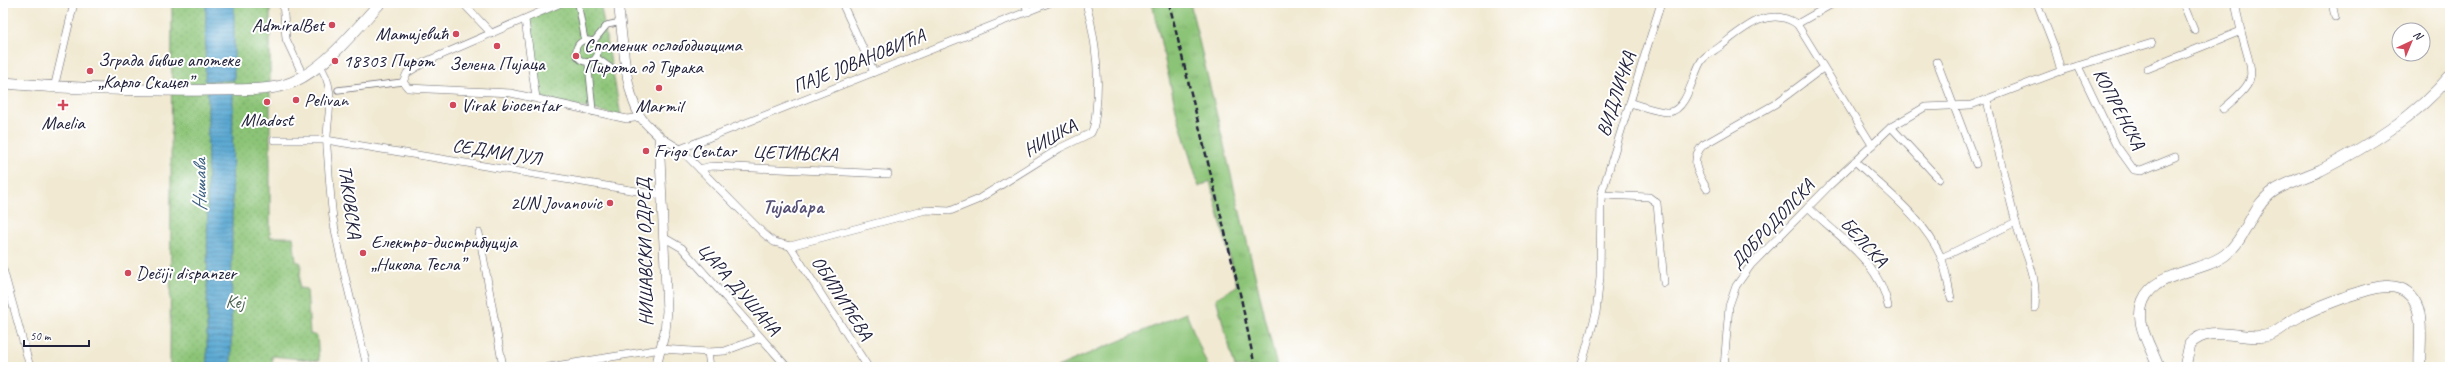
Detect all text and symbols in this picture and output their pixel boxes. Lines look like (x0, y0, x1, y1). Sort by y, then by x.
place label: AdmiralBet (252, 13, 326, 37)
marker: AdmiralBet (327, 20, 337, 30)
place label: Матијевић (376, 22, 449, 46)
north arrow (2391, 22, 2431, 62)
street label: ПАЈЕ ЈОВАНОВИЋА (789, 23, 930, 98)
text: N (2411, 27, 2427, 44)
marker: Матијевић (451, 29, 461, 39)
place label: Споменик ослободиоцима Пирота од Турака (584, 33, 743, 79)
marker: Зелена Пијаца (492, 41, 502, 51)
place label: Зграда бивше апотеке „Карло Скацел” (98, 48, 241, 94)
street label: ВИДЛИЧКА (1591, 48, 1641, 139)
place label: 18303 Пирот (343, 49, 436, 73)
marker: Споменик ослободиоцима Пирота од Турака (571, 51, 581, 61)
place label: Зелена Пијаца (449, 52, 546, 76)
marker: 18303 Пирот (330, 56, 340, 66)
street label: КОПРЕНСКА (2088, 64, 2151, 154)
marker: Зграда бивше апотеке „Карло Скацел” (85, 66, 95, 76)
marker: Marmil (654, 83, 664, 93)
place label: Pelivan (304, 88, 350, 112)
place label: Virak biocentar (461, 93, 563, 117)
place label: Marmil (635, 94, 686, 118)
marker: Pelivan (291, 95, 301, 105)
marker: Mladost (262, 97, 272, 107)
marker: Maelia (58, 100, 68, 110)
marker: Virak biocentar (448, 100, 458, 110)
place label: Mladost (241, 108, 295, 132)
place label: Maelia (41, 111, 86, 135)
street label: НИШКА (1019, 113, 1081, 162)
street label: СЕДМИ ЈУЛ (451, 133, 545, 171)
place label: Frigo Centar (654, 139, 737, 163)
street label: ЦЕТИЊСКА (752, 140, 839, 167)
marker: Frigo Centar (641, 146, 651, 156)
water label: Нишава (187, 156, 212, 211)
street label: ТАКОВСКА (333, 164, 367, 241)
street label: ДОБРОДОЛСКА (1724, 173, 1820, 274)
street label: НИШАВСКИ ОДРЕД (632, 176, 658, 326)
place label: 2UN Jovanovic (510, 191, 603, 215)
district label: Тијабара (763, 194, 826, 219)
marker: 2UN Jovanovic (605, 198, 615, 208)
street label: БЕЛСКА (1835, 212, 1893, 272)
place label: Електро-дистрибуција „Никола Тесла” (371, 230, 519, 276)
street label: ЦАРА ДУШАНА (692, 238, 786, 341)
marker: Електро-дистрибуција „Никола Тесла” (358, 248, 368, 258)
street label: ОБИЛИЋЕВА (806, 251, 878, 345)
place label: Dečiji dispanzer (136, 261, 238, 285)
marker: Dečiji dispanzer (123, 268, 133, 278)
park label: Кеј (226, 290, 246, 314)
scale bar (24, 322, 89, 348)
text: 50 m (30, 328, 52, 344)

